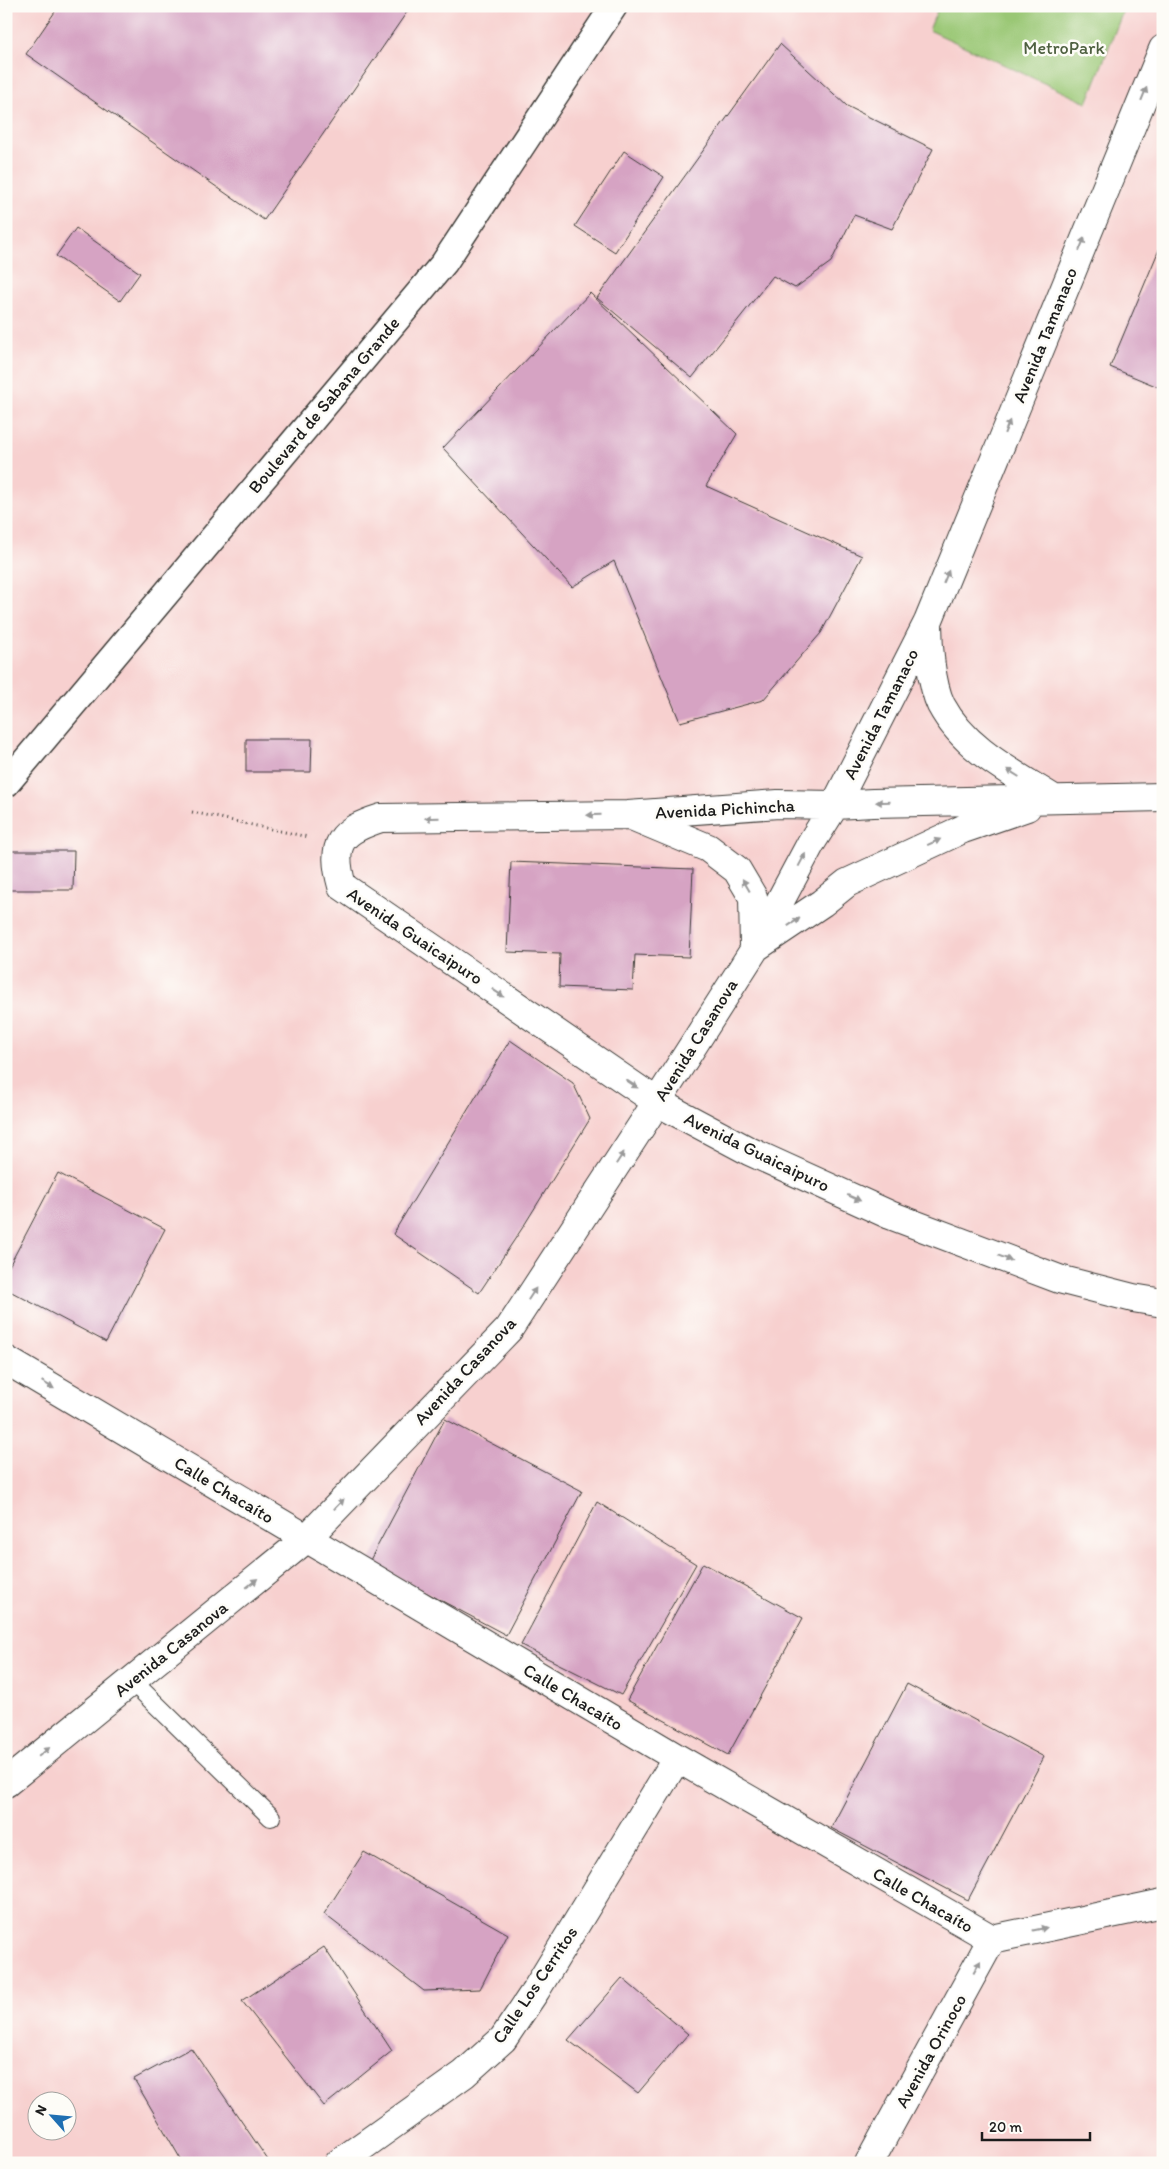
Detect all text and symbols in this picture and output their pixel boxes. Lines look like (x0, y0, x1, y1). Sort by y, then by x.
park label: MetroPark (1023, 37, 1105, 59)
one-way arrow (1141, 87, 1149, 101)
one-way arrow (1079, 237, 1087, 251)
street label: Avenida Tamanaco (1008, 264, 1082, 406)
street label: Boulevard de Sabana Grande (244, 312, 404, 498)
one-way arrow (1004, 419, 1011, 434)
one-way arrow (942, 569, 950, 584)
street label: Avenida Tamanaco (839, 645, 923, 783)
one-way arrow (1006, 768, 1020, 778)
street label: Avenida Pichincha (655, 794, 796, 824)
one-way arrow (875, 798, 891, 806)
one-way arrow (586, 811, 602, 819)
one-way arrow (424, 814, 440, 822)
one-way arrow (927, 837, 941, 845)
one-way arrow (798, 853, 806, 868)
one-way arrow (741, 878, 750, 892)
street label: Avenida Guaicaipuro (343, 882, 487, 990)
one-way arrow (787, 917, 801, 927)
street label: Avenida Casanova (650, 974, 743, 1105)
one-way arrow (491, 988, 504, 997)
one-way arrow (625, 1079, 638, 1089)
street label: Avenida Guaicaipuro (681, 1107, 833, 1197)
one-way arrow (616, 1152, 625, 1165)
one-way arrow (847, 1195, 861, 1203)
one-way arrow (997, 1255, 1012, 1262)
one-way arrow (527, 1288, 536, 1301)
street label: Avenida Casanova (409, 1312, 521, 1430)
one-way arrow (42, 1380, 55, 1389)
street label: Calle Chacaíto (170, 1452, 278, 1528)
one-way arrow (333, 1498, 345, 1510)
one-way arrow (245, 1578, 258, 1589)
street label: Avenida Casanova (110, 1596, 233, 1702)
street label: Calle Chacaíto (519, 1659, 627, 1735)
one-way arrow (37, 1747, 50, 1758)
street label: Calle Chacaíto (869, 1862, 977, 1938)
street label: Calle Los Cerritos (488, 1922, 582, 2048)
one-way arrow (1032, 1925, 1048, 1933)
one-way arrow (973, 1959, 981, 1974)
street label: Avenida Orinoco (891, 1990, 971, 2112)
north arrow (28, 2092, 78, 2142)
text: N (31, 2102, 51, 2118)
scale bar (982, 2109, 1089, 2141)
text: 20 m (989, 2118, 1023, 2136)

